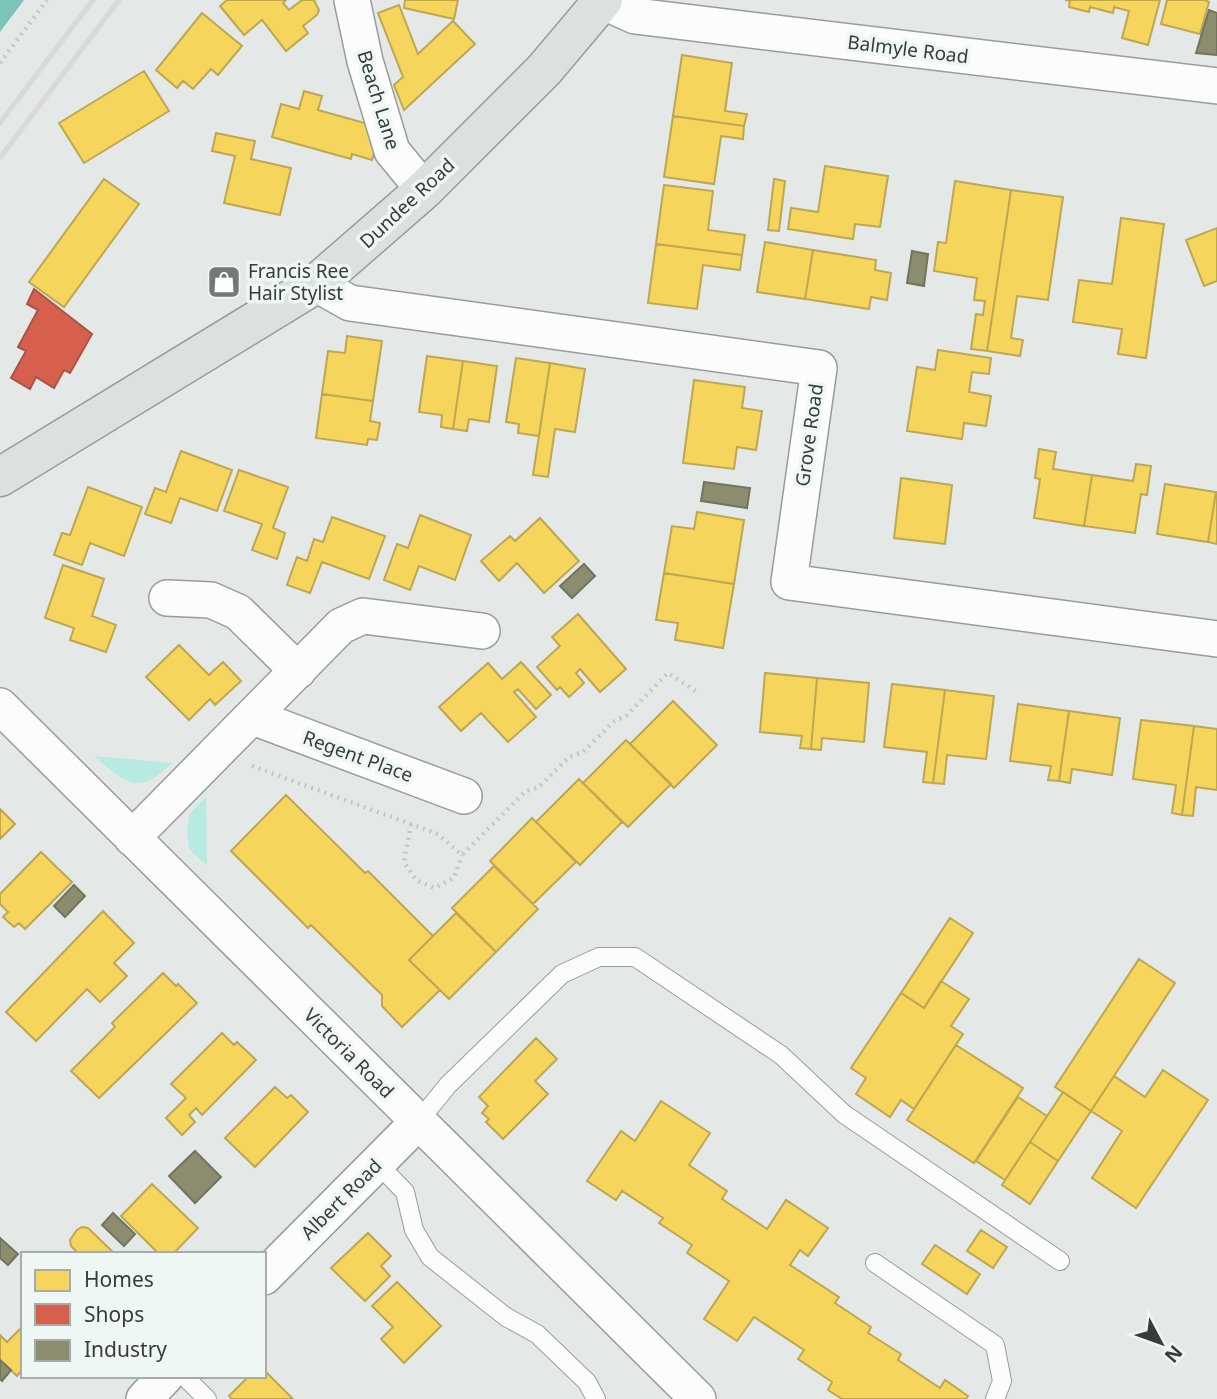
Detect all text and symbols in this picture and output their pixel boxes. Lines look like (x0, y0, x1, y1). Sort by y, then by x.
street label: Balmyle Road (846, 29, 970, 69)
street label: Beach Lane (352, 47, 406, 153)
street label: Dundee Road (354, 152, 460, 254)
place label: Francis Ree Hair Stylist (248, 258, 349, 306)
shop icon: Francis Ree Hair Stylist (205, 263, 243, 301)
street label: Grove Road (789, 382, 829, 488)
street label: Regent Place (299, 724, 417, 788)
street label: Victoria Road (298, 1002, 400, 1104)
street label: Albert Road (295, 1153, 387, 1245)
legend (21, 1252, 266, 1378)
text: Homes (84, 1265, 154, 1293)
text: Shops (84, 1300, 144, 1328)
north arrow (1126, 1308, 1196, 1378)
text: Industry (84, 1335, 167, 1363)
text: N (1159, 1340, 1189, 1369)

